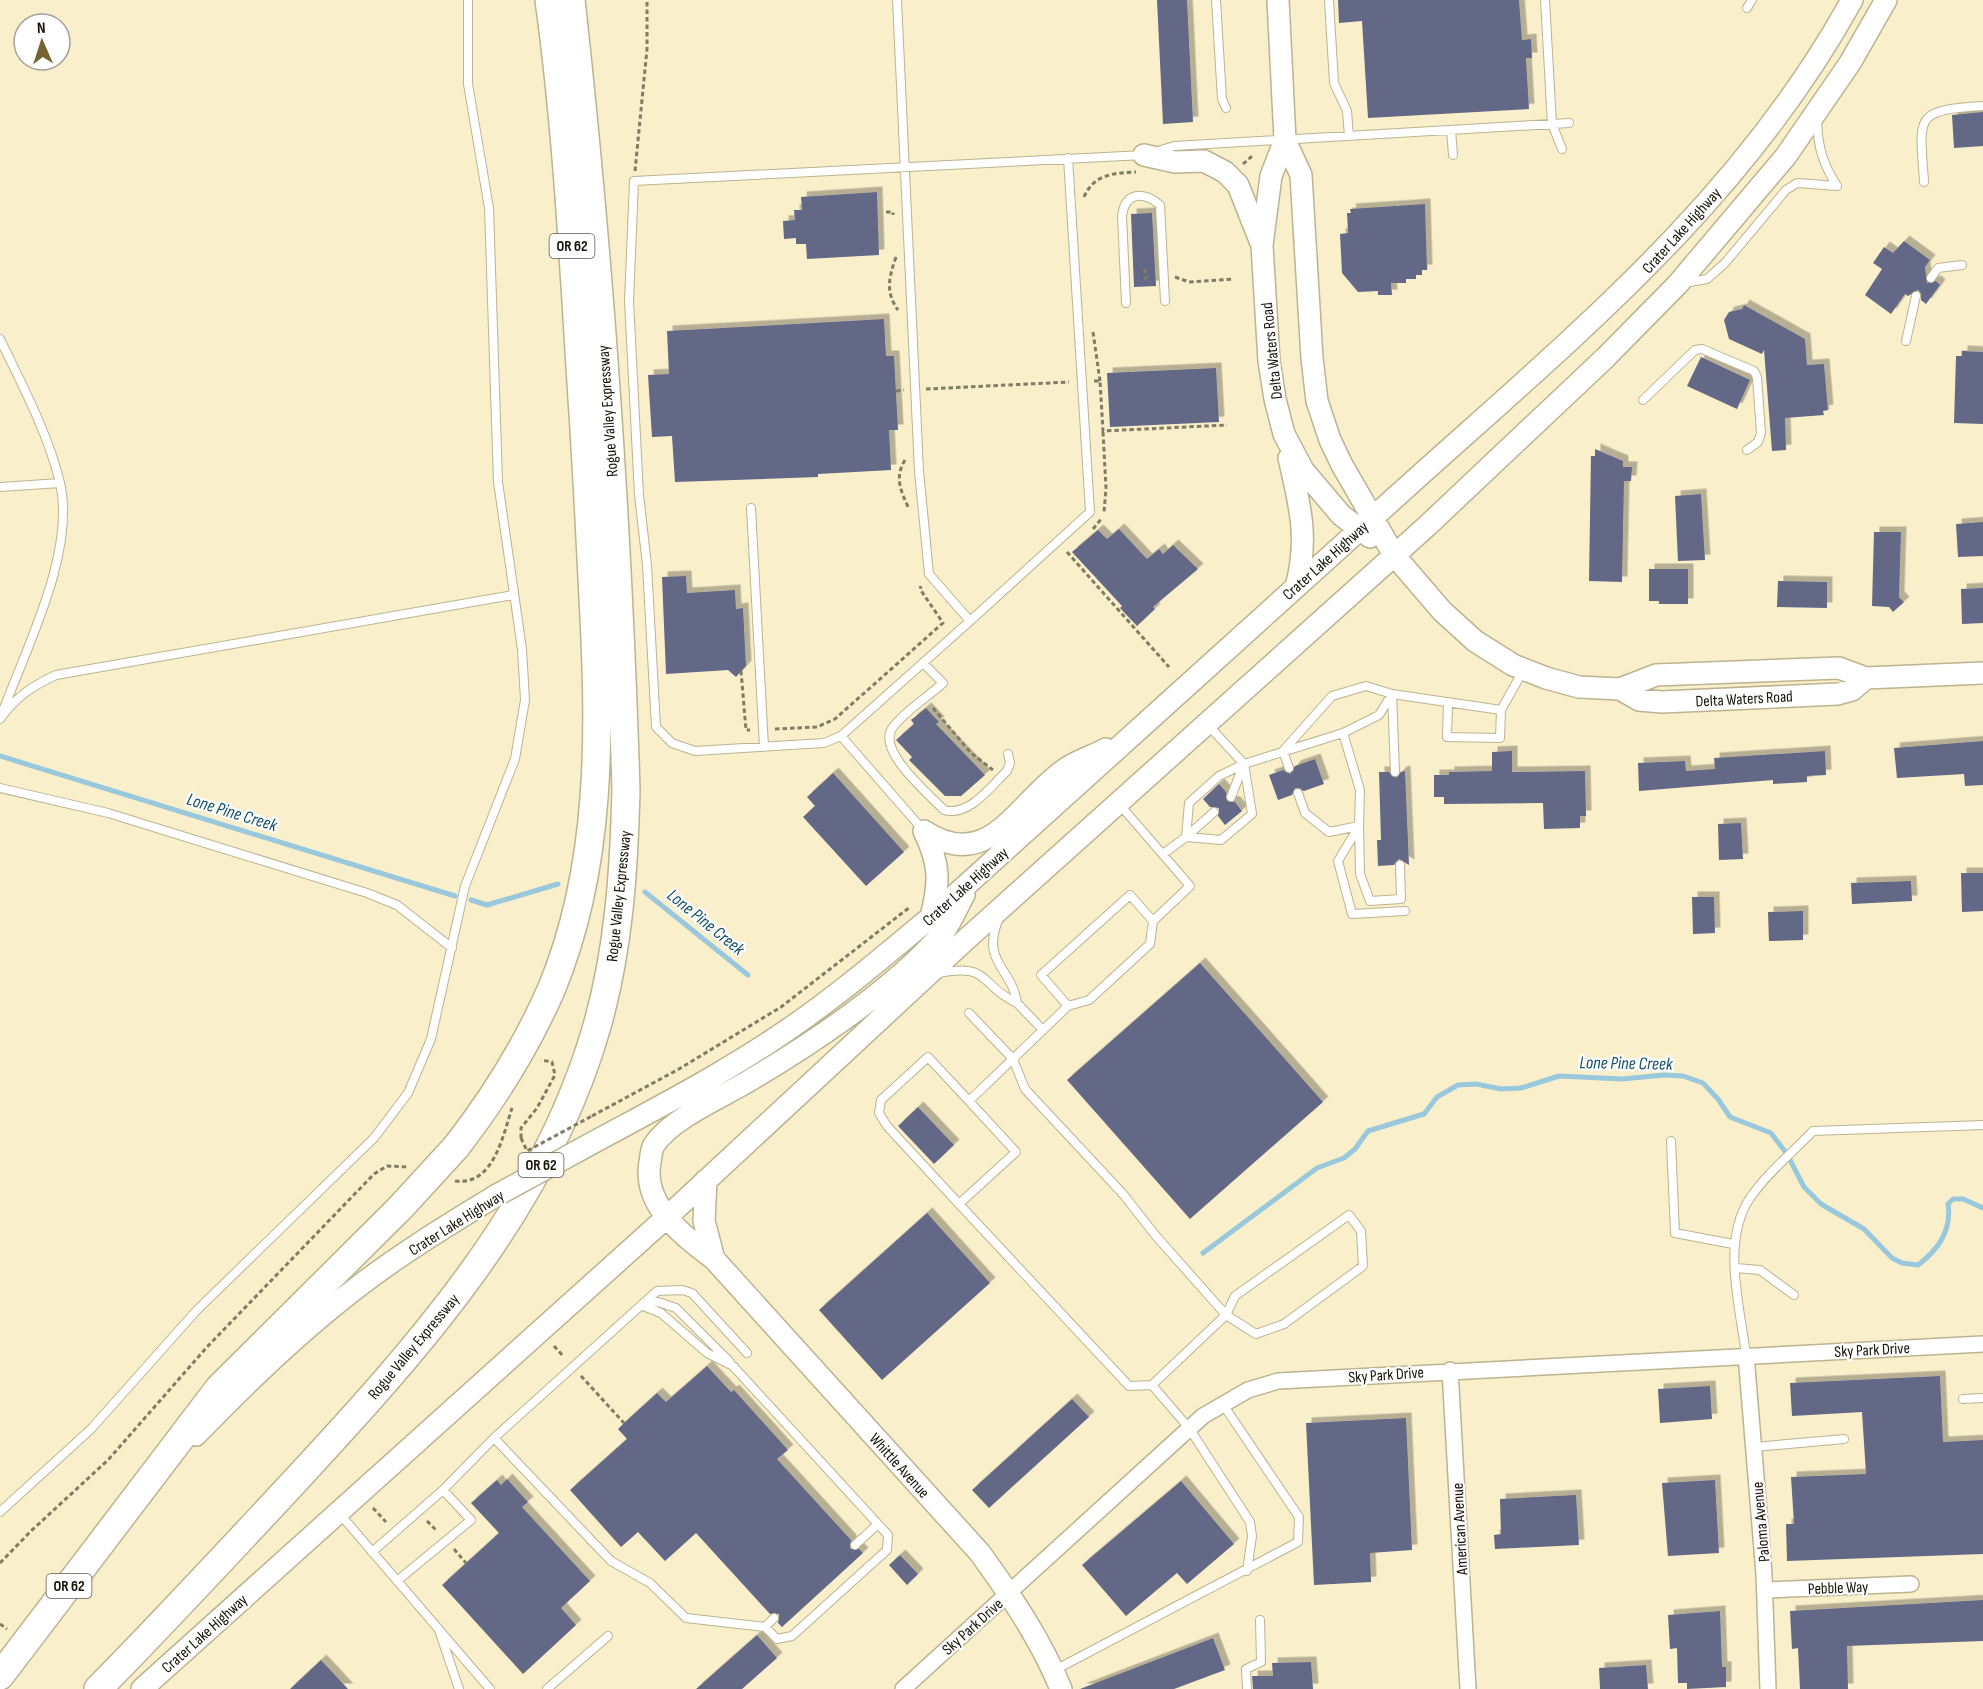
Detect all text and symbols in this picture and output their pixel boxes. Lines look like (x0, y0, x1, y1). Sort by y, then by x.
north arrow (12, 12, 72, 72)
text: N (37, 19, 46, 38)
street label: Crater Lake Highway (1639, 184, 1726, 278)
road number: OR 62 (550, 234, 594, 258)
street label: Delta Waters Road (1258, 301, 1287, 400)
street label: Rogue Valley Expressway (594, 344, 623, 477)
street label: Crater Lake Highway (1279, 518, 1373, 605)
street label: Delta Waters Road (1695, 687, 1793, 712)
water label: Lone Pine Creek (184, 789, 281, 837)
street label: Rogue Valley Expressway (603, 830, 636, 963)
street label: Crater Lake Highway (919, 844, 1013, 931)
water label: Lone Pine Creek (663, 885, 750, 961)
water label: Lone Pine Creek (1579, 1052, 1674, 1075)
road number: OR 62 (518, 1153, 564, 1177)
street label: Crater Lake Highway (406, 1186, 508, 1260)
street label: Rogue Valley Expressway (364, 1290, 464, 1404)
street label: Sky Park Drive (1834, 1339, 1910, 1362)
street label: Sky Park Drive (1348, 1363, 1424, 1388)
street label: Whittle Avenue (865, 1430, 933, 1502)
street label: Paloma Avenue (1749, 1481, 1774, 1563)
street label: American Avenue (1449, 1482, 1472, 1577)
road number: OR 62 (46, 1574, 92, 1598)
street label: Pebble Way (1807, 1578, 1869, 1599)
street label: Crater Lake Highway (158, 1591, 252, 1678)
street label: Sky Park Drive (939, 1595, 1007, 1659)

